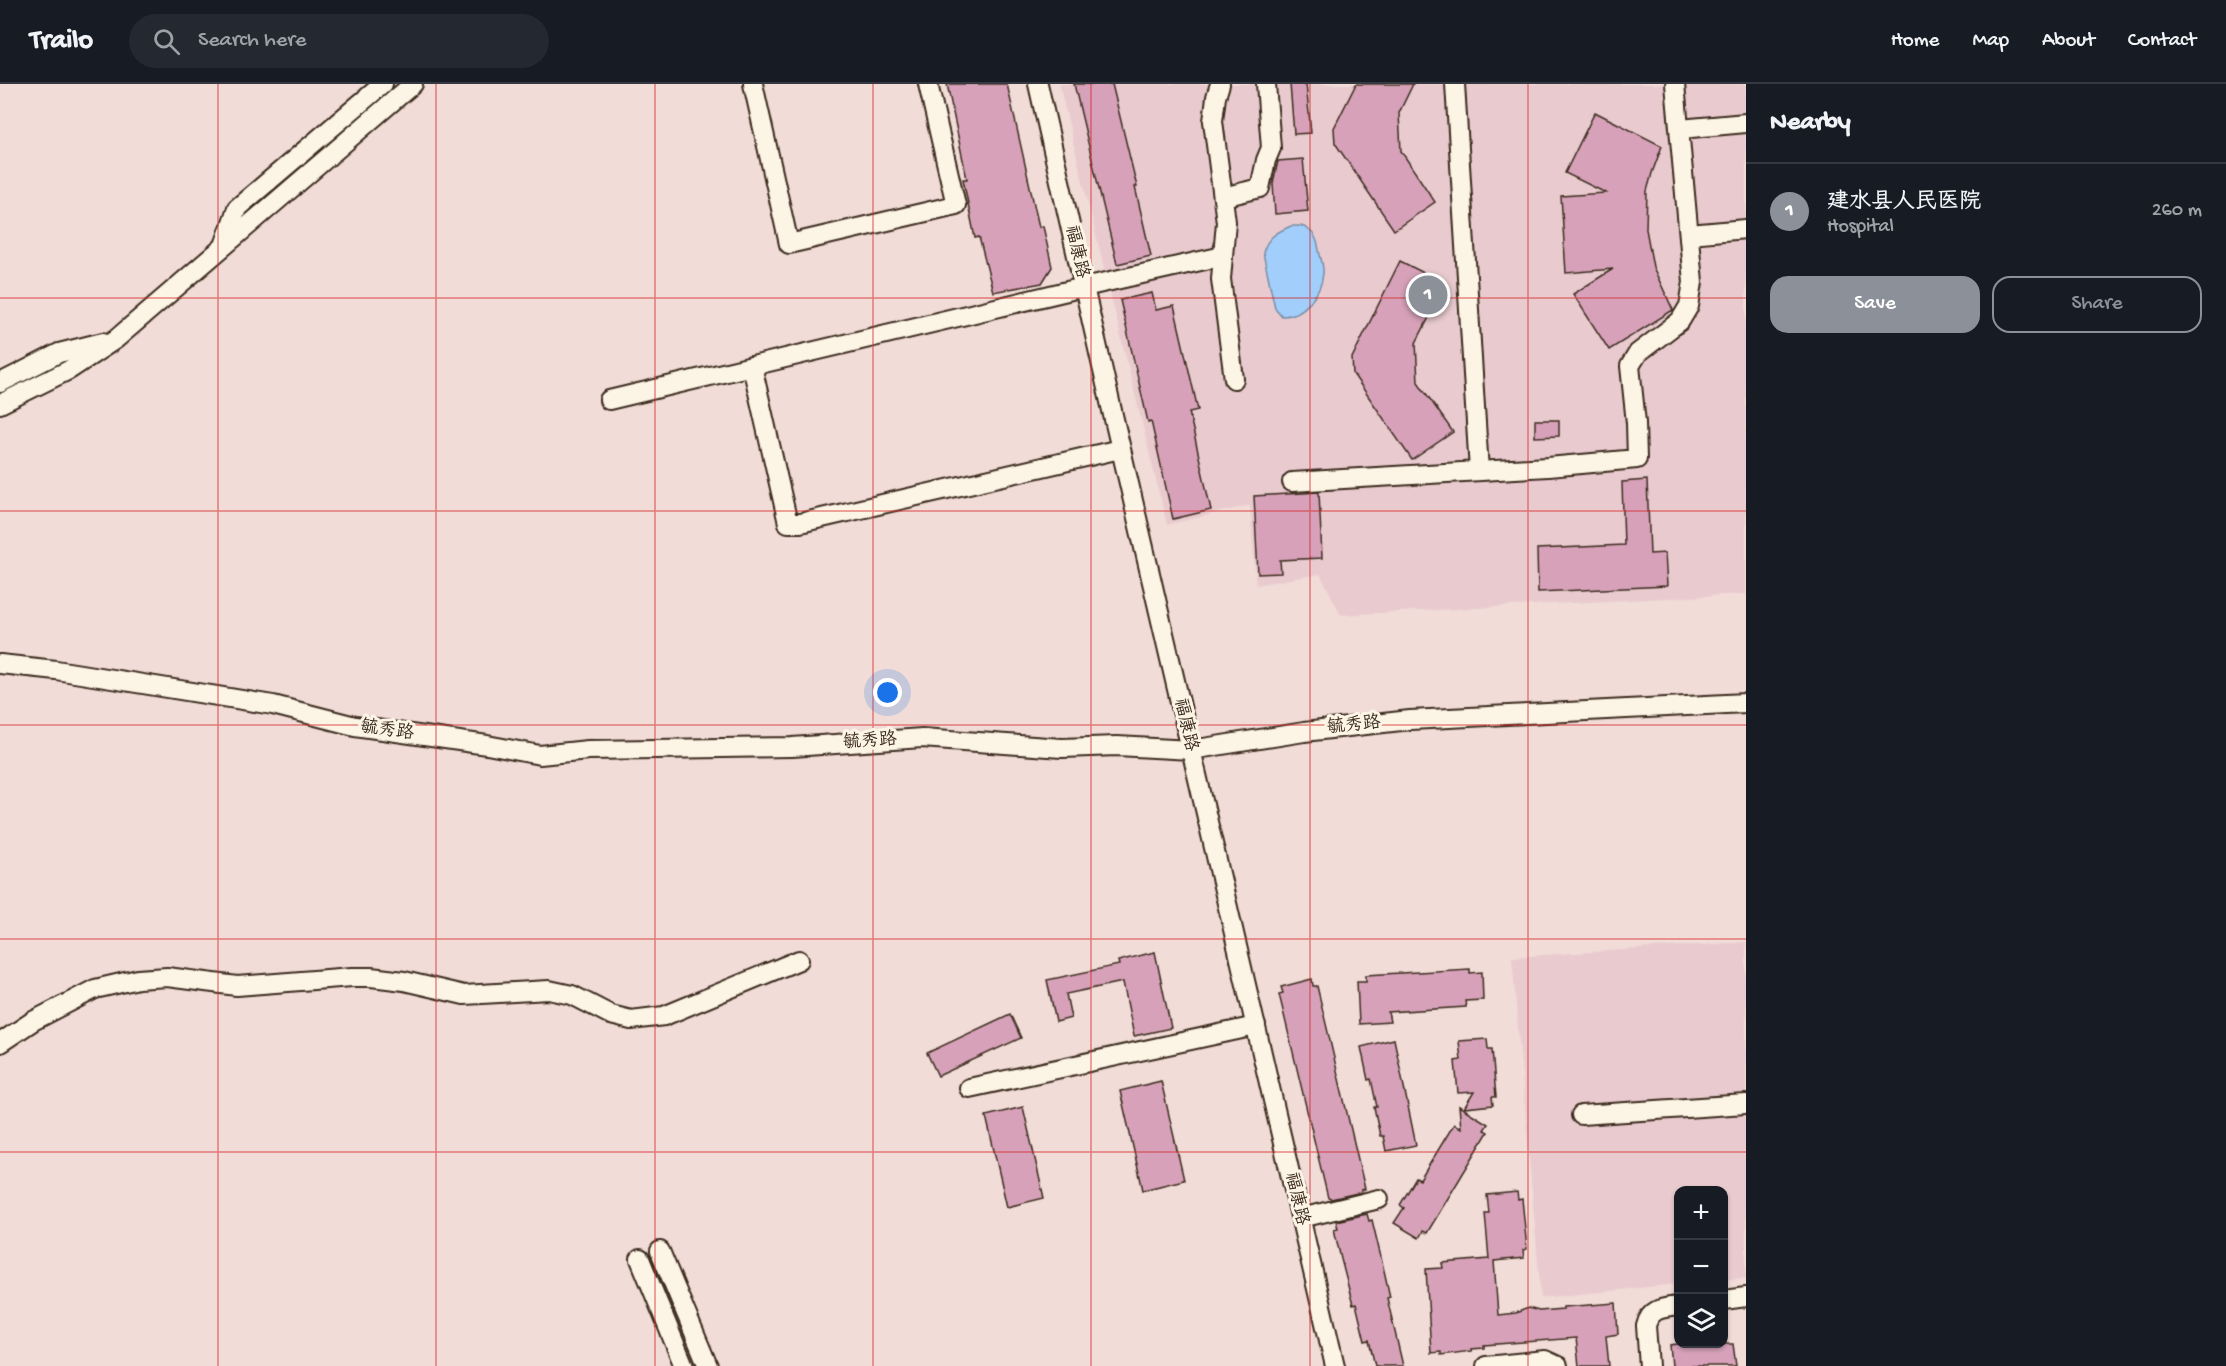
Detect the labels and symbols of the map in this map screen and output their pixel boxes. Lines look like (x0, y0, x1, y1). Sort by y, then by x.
street label: 福康路 (1060, 223, 1094, 281)
pin: 1 (1408, 272, 1448, 318)
your location (873, 678, 902, 707)
street label: 福康路 (1169, 696, 1203, 754)
street label: 毓秀路 (1326, 712, 1382, 739)
street label: 毓秀路 (359, 716, 415, 745)
street label: 毓秀路 (842, 729, 898, 754)
street label: 福康路 (1280, 1170, 1314, 1228)

